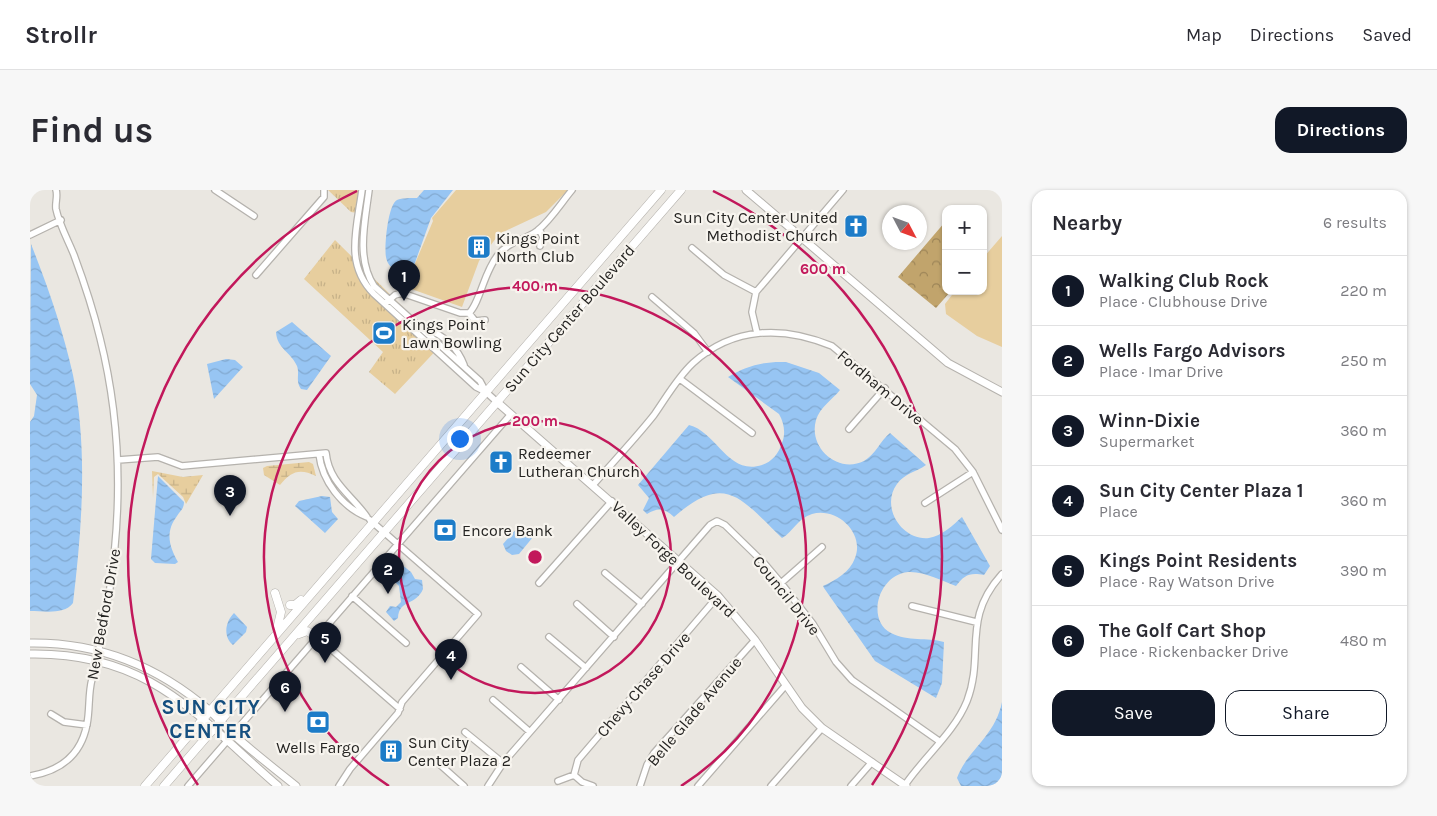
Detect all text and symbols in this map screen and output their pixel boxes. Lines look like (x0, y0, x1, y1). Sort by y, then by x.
text: Strollr (25, 21, 97, 49)
text: Map (1186, 24, 1222, 46)
text: Directions (1250, 24, 1334, 46)
text: Saved (1362, 24, 1412, 46)
button: Directions (1275, 107, 1407, 153)
text: Find us (30, 110, 153, 151)
north arrow (882, 205, 927, 250)
map controls (942, 205, 987, 295)
button: + (942, 205, 987, 250)
place label: Sun City Center United Methodist Church (673, 208, 838, 245)
text: Nearby (1052, 211, 1122, 235)
church icon: Sun City Center United Methodist Church (843, 213, 869, 239)
text: 6 results (1323, 213, 1387, 232)
place label: Kings Point North Club (496, 229, 579, 266)
building icon: Kings Point North Club (466, 234, 492, 260)
street label: Sun City Center Boulevard (500, 241, 639, 396)
button: − (942, 250, 987, 295)
pin: 1 (388, 260, 420, 301)
text: 600 m (800, 260, 846, 278)
text: Walking Club Rock (1099, 270, 1269, 292)
text: 400 m (512, 277, 558, 295)
text: 1 (1065, 281, 1071, 300)
text: 220 m (1340, 281, 1387, 300)
text: Place · Clubhouse Drive (1099, 292, 1267, 311)
place label: Kings Point Lawn Bowling (402, 315, 502, 352)
sports icon: Kings Point Lawn Bowling (371, 320, 397, 346)
text: Wells Fargo Advisors (1099, 340, 1286, 362)
street label: Fordham Drive (834, 346, 928, 429)
text: 2 (1063, 351, 1073, 370)
text: 250 m (1340, 351, 1387, 370)
text: Place · Imar Drive (1099, 362, 1223, 381)
text: Winn-Dixie (1099, 410, 1200, 432)
text: 200 m (512, 412, 558, 430)
text: 3 (1063, 421, 1073, 440)
text: 360 m (1340, 421, 1387, 440)
your location (447, 426, 473, 452)
text: Supermarket (1099, 432, 1195, 451)
place label: Redeemer Lutheran Church (518, 444, 640, 481)
church icon: Redeemer Lutheran Church (488, 449, 514, 475)
pin: 3 (214, 475, 246, 516)
text: Sun City Center Plaza 1 (1099, 480, 1304, 502)
text: 4 (1063, 491, 1073, 510)
text: 360 m (1340, 491, 1387, 510)
street label: Valley Forge Boulevard (608, 497, 739, 622)
text: Place (1099, 502, 1138, 521)
bank icon: Encore Bank (432, 517, 458, 543)
place label: Encore Bank (462, 521, 553, 540)
street label: New Bedford Drive (83, 547, 124, 681)
centre of rings (526, 548, 544, 566)
text: Kings Point Residents (1099, 550, 1297, 572)
street label: Council Drive (749, 552, 824, 639)
pin: 2 (372, 553, 404, 594)
text: 5 (1063, 561, 1073, 580)
text: 390 m (1340, 561, 1387, 580)
text: Place · Ray Watson Drive (1099, 572, 1275, 591)
text: The Golf Cart Shop (1099, 620, 1266, 642)
pin: 5 (309, 622, 341, 663)
street label: Chevy Chase Drive (593, 628, 694, 741)
text: 6 (1063, 631, 1073, 650)
text: 480 m (1340, 631, 1387, 650)
pin: 4 (435, 639, 467, 680)
text: Place · Rickenbacker Drive (1099, 642, 1289, 661)
street label: Belle Glade Avenue (643, 653, 746, 770)
pin: 6 (269, 671, 301, 712)
button: Save (1052, 690, 1215, 736)
button: Share (1225, 690, 1387, 736)
district label: SUN CITY CENTER (161, 695, 261, 743)
bank icon: Wells Fargo (305, 709, 331, 735)
place label: Sun City Center Plaza 2 (408, 733, 511, 770)
place label: Wells Fargo (276, 738, 360, 757)
building icon: Sun City Center Plaza 2 (378, 738, 404, 764)

